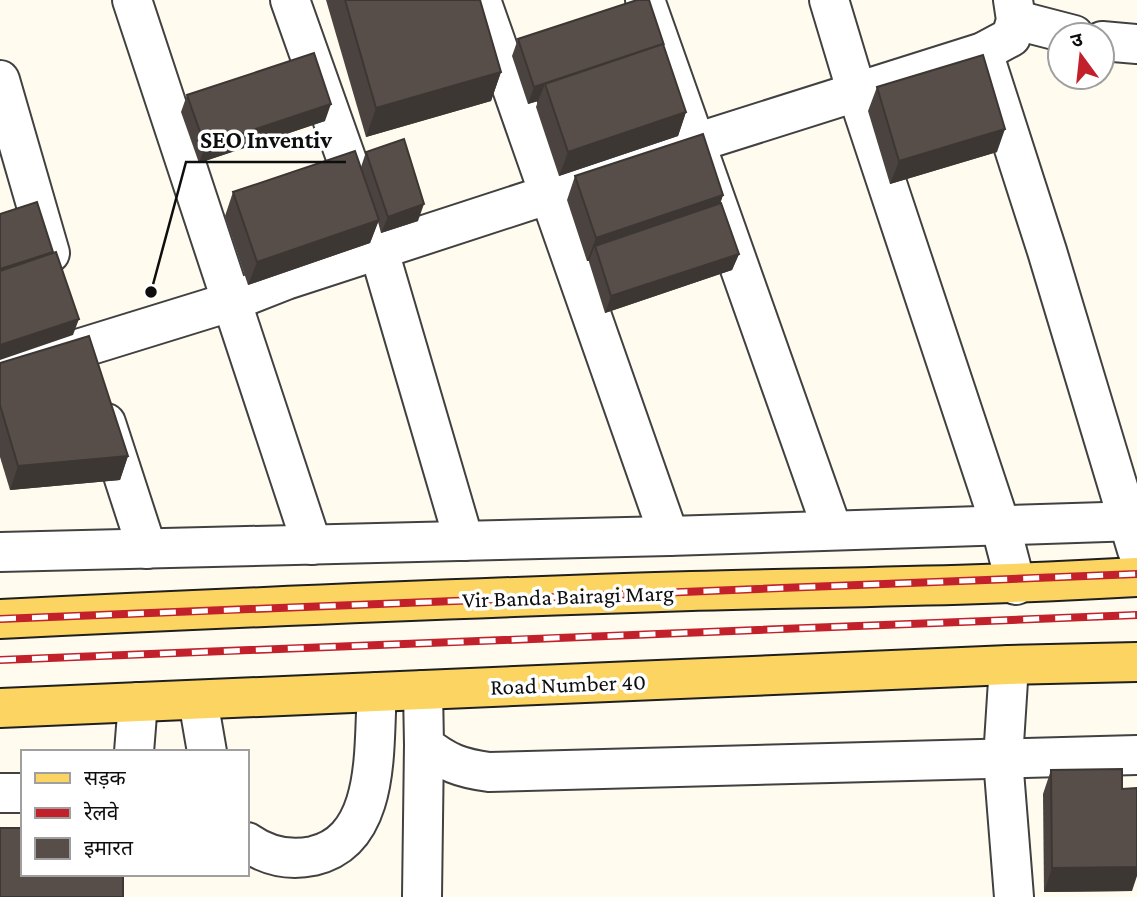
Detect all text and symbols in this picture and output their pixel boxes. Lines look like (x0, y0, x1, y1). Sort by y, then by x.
north arrow (1046, 21, 1116, 91)
text: उ (1069, 28, 1086, 52)
callout: SEO Inventiv (186, 117, 346, 162)
text: SEO Inventiv (200, 126, 332, 153)
street label: Vir Banda Bairagi Marg (462, 579, 674, 613)
street label: Road Number 40 (490, 668, 646, 700)
legend (21, 750, 248, 876)
text: सड़क (84, 766, 126, 790)
text: रेलवे (83, 801, 119, 825)
text: इमारत (84, 836, 134, 860)

